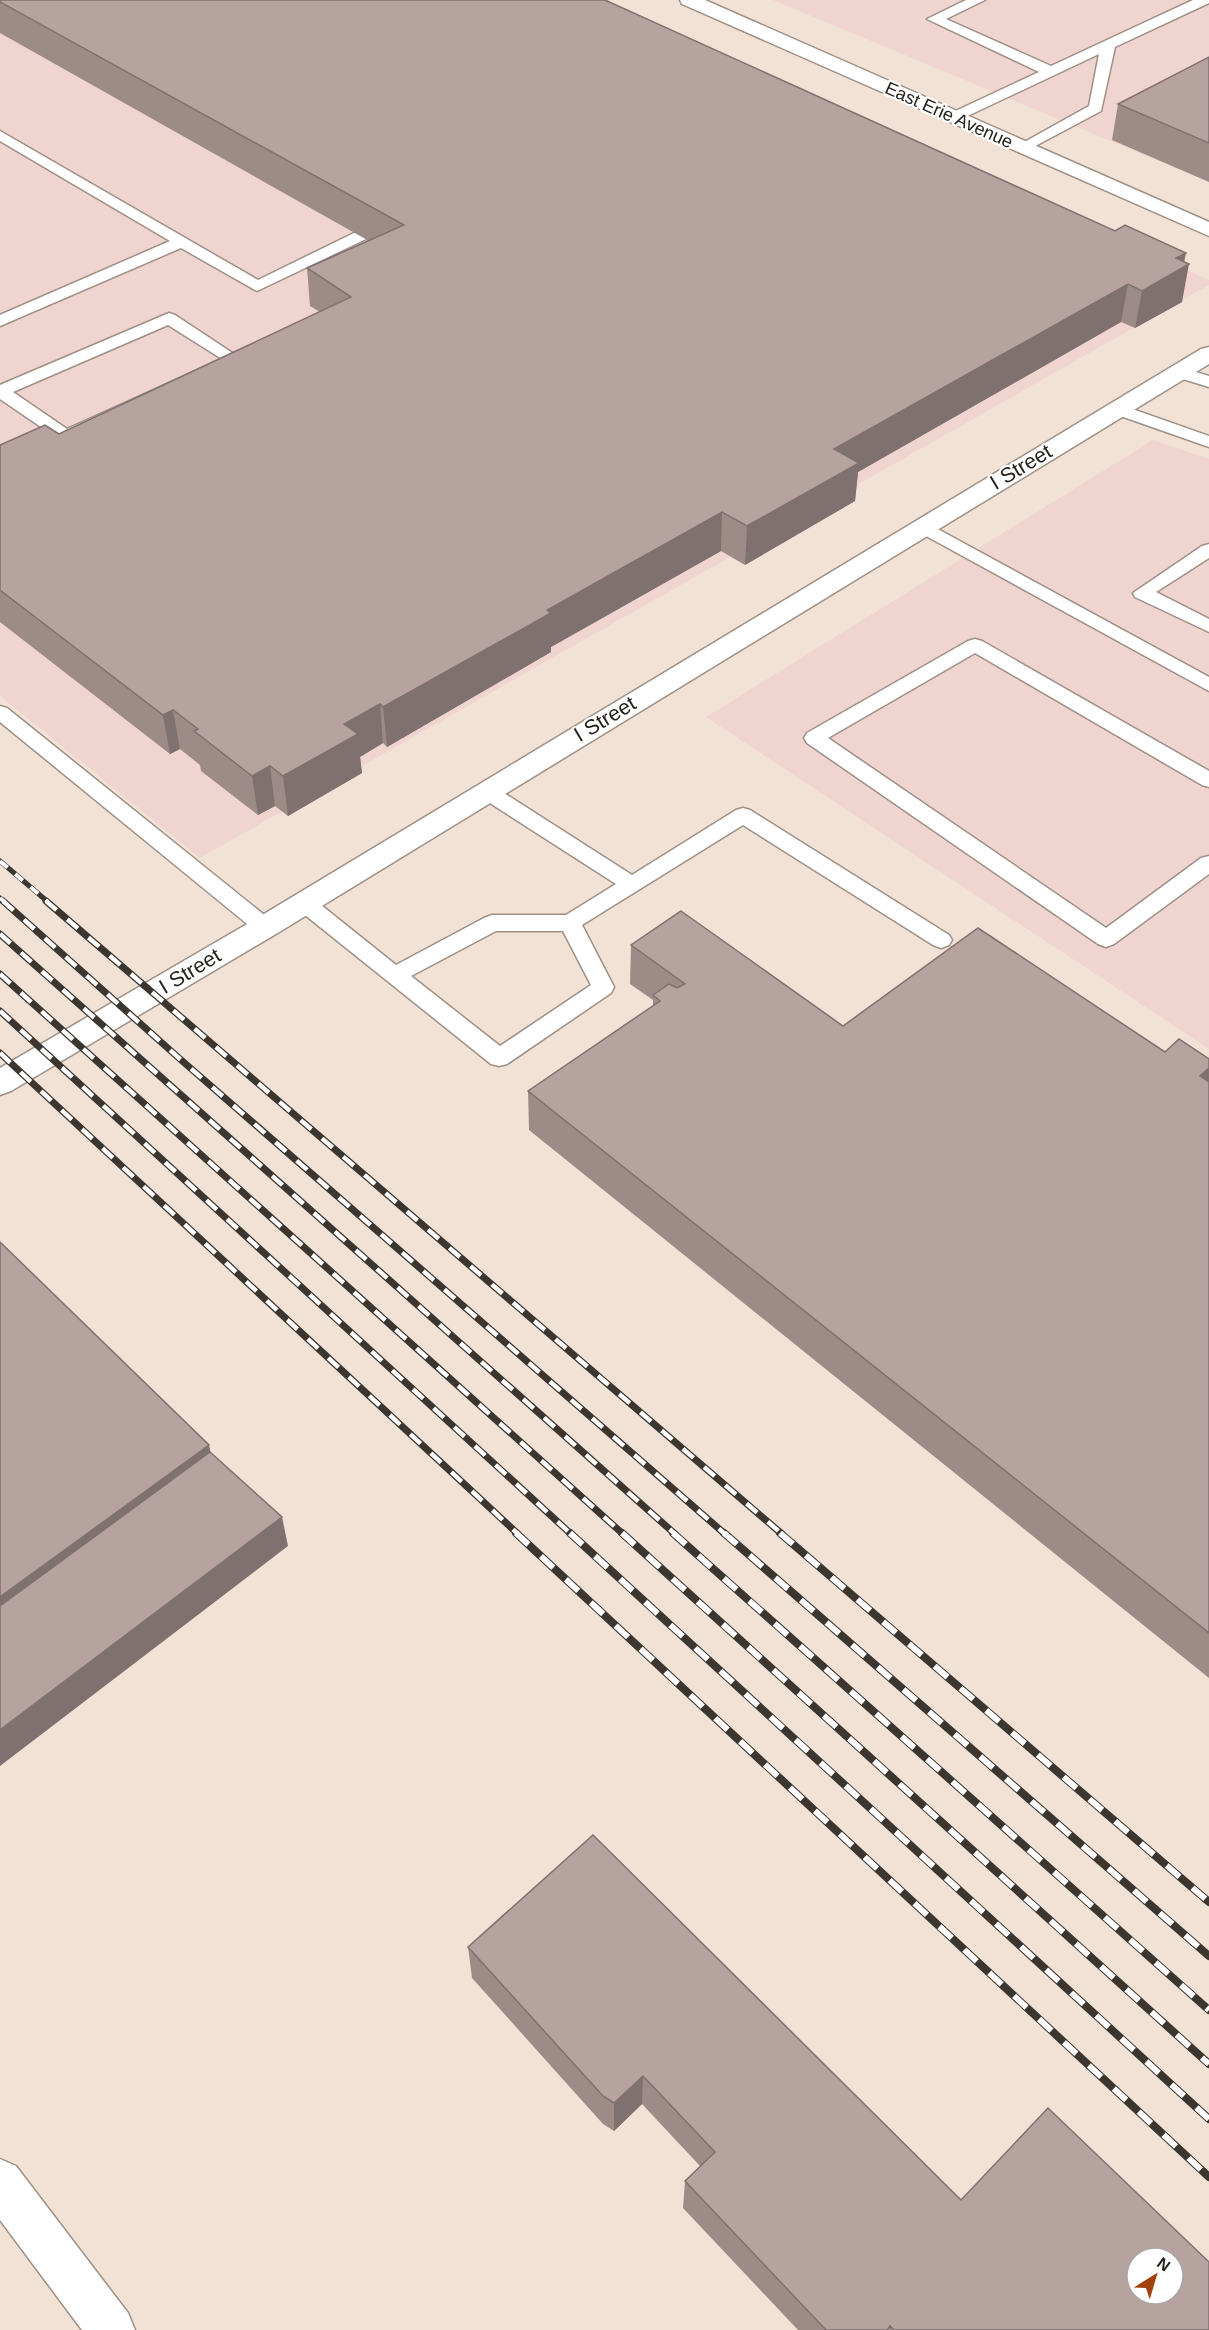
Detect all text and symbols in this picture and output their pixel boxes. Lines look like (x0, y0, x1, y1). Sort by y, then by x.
street label: East Erie Avenue (882, 78, 1016, 152)
street label: I Street (986, 439, 1056, 494)
street label: I Street (570, 691, 640, 746)
street label: I Street (155, 943, 225, 998)
north arrow (1125, 2246, 1185, 2306)
text: N (1154, 2254, 1173, 2275)

